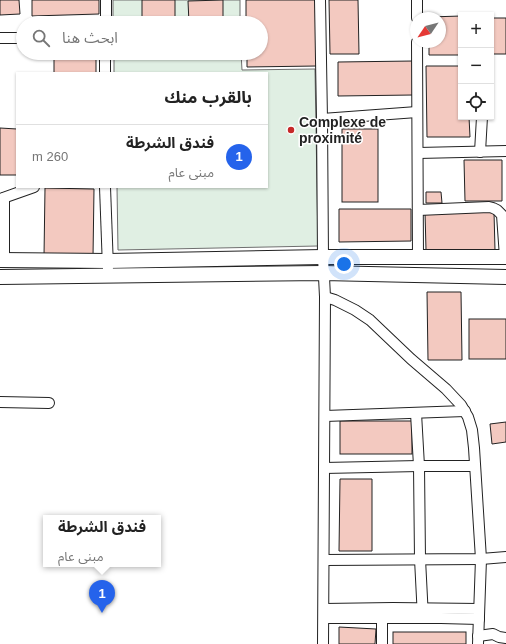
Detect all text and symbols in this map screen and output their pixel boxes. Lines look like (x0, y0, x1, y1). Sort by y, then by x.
north arrow (410, 12, 446, 48)
map controls (458, 12, 494, 120)
button: + (458, 12, 494, 48)
search box (16, 16, 268, 60)
icon: search (30, 27, 52, 49)
text: ابحث هنا (62, 29, 118, 46)
button: − (458, 48, 494, 84)
button: locate (458, 84, 494, 120)
text: بالقرب منك (164, 88, 252, 107)
place label: Complexe de proximité (299, 114, 386, 146)
marker: Complexe de proximité (286, 125, 296, 135)
text: فندق الشرطة (126, 134, 214, 151)
text: 260 m (32, 149, 68, 164)
text: 1 (235, 149, 243, 164)
text: مبنى عام (168, 165, 214, 180)
your location (334, 254, 354, 274)
popup (43, 515, 161, 567)
text: فندق الشرطة (58, 518, 146, 535)
text: مبنى عام (58, 549, 104, 564)
pin: 1 (89, 580, 115, 613)

